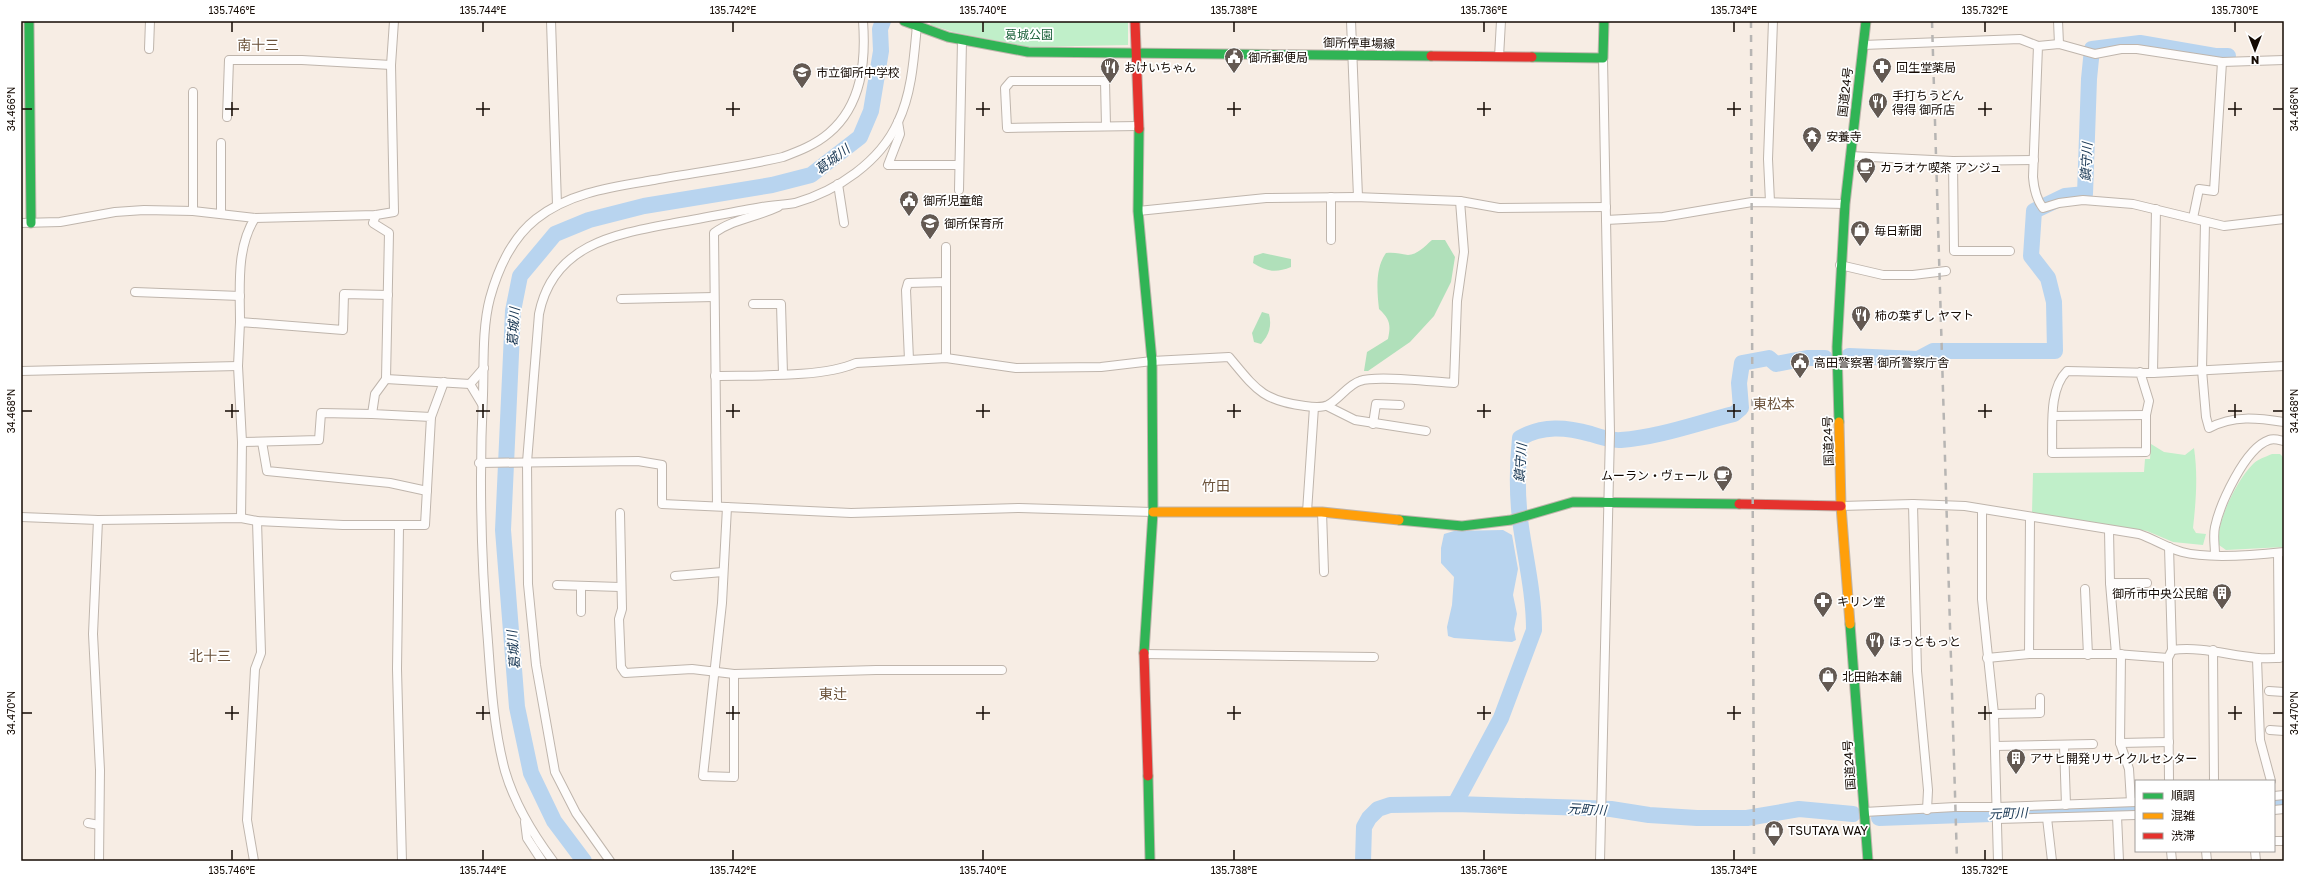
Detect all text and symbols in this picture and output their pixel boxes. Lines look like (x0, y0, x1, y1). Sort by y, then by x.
text: 135.746°E (209, 4, 255, 16)
text: 135.744°E (460, 4, 506, 16)
text: 135.742°E (710, 4, 756, 16)
text: 135.740°E (959, 4, 1007, 16)
text: 135.738°E (1211, 4, 1257, 16)
text: 135.736°E (1461, 4, 1507, 16)
text: 135.734°E (1711, 4, 1757, 16)
text: 135.732°E (1962, 4, 2008, 16)
text: 135.730°E (2212, 4, 2258, 16)
park label: 葛城公園 (1005, 27, 1053, 42)
north arrow (2235, 30, 2275, 70)
street label: 御所停車場線 (1323, 35, 1395, 51)
district label: 南十三 (237, 36, 279, 53)
public building icon: 御所郵便局 (1223, 46, 1245, 74)
place label: 御所郵便局 (1248, 50, 1308, 65)
text: N (2251, 54, 2259, 67)
restaurant icon: おけいちゃん (1099, 56, 1121, 84)
pharmacy icon: 回生堂薬局 (1871, 56, 1893, 84)
place label: おけいちゃん (1124, 60, 1196, 75)
place label: 回生堂薬局 (1896, 60, 1956, 75)
school or university icon: 市立御所中学校 (791, 61, 813, 89)
place label: 市立御所中学校 (816, 65, 900, 80)
street label: 国道24号 (1834, 66, 1856, 118)
text: 34.466°N (5, 87, 17, 131)
text: 34.466°N (2288, 87, 2300, 131)
place label: 手打ちうどん 得得 御所店 (1892, 88, 1964, 117)
restaurant icon: 手打ちうどん 得得 御所店 (1867, 91, 1889, 119)
temple icon: 安養寺 (1801, 125, 1823, 153)
place label: 安養寺 (1826, 129, 1862, 144)
water label: 葛城川 (812, 140, 854, 177)
water label: 鎮守川 (2077, 140, 2095, 182)
cafe icon: カラオケ喫茶 アンジュ (1855, 156, 1877, 184)
place label: カラオケ喫茶 アンジュ (1880, 160, 2002, 175)
public building icon: 御所児童館 (898, 189, 920, 217)
place label: 御所児童館 (923, 193, 983, 208)
school or university icon: 御所保育所 (919, 212, 941, 240)
place label: 御所保育所 (944, 216, 1004, 231)
shop icon: 毎日新聞 (1849, 219, 1871, 247)
place label: 毎日新聞 (1874, 223, 1922, 238)
restaurant icon: 柿の葉ずし ヤマト (1850, 304, 1872, 332)
water label: 葛城川 (504, 305, 522, 347)
place label: 柿の葉ずし ヤマト (1875, 308, 1974, 323)
public building icon: 高田警察署 御所警察庁舎 (1789, 351, 1811, 379)
place label: 高田警察署 御所警察庁舎 (1814, 355, 1949, 370)
text: 34.468°N (5, 389, 17, 433)
text: 34.468°N (2288, 389, 2300, 433)
district label: 東松本 (1753, 395, 1795, 412)
street label: 国道24号 (1820, 416, 1836, 466)
water label: 鎮守川 (1511, 441, 1529, 483)
cafe icon: ムーラン・ヴェール (1712, 464, 1734, 492)
place label: ムーラン・ヴェール (1601, 468, 1709, 483)
district label: 竹田 (1202, 477, 1230, 494)
building icon: 御所市中央公民館 (2211, 582, 2233, 610)
place label: 御所市中央公民館 (2112, 586, 2208, 601)
pharmacy icon: キリン堂 (1812, 590, 1834, 618)
place label: キリン堂 (1837, 594, 1885, 609)
water label: 葛城川 (503, 628, 523, 670)
restaurant icon: ほっともっと (1864, 630, 1886, 658)
place label: ほっともっと (1889, 634, 1961, 649)
district label: 北十三 (189, 647, 231, 664)
shop icon: 北田飴本舗 (1817, 665, 1839, 693)
place label: 北田飴本舗 (1842, 669, 1902, 684)
district label: 東辻 (819, 685, 847, 702)
text: 34.470°N (5, 691, 17, 735)
text: 34.470°N (2288, 691, 2300, 735)
street label: 国道24号 (1840, 739, 1858, 791)
building icon: アサヒ開発リサイクルセンター (2005, 747, 2027, 775)
place label: アサヒ開発リサイクルセンター (2030, 751, 2197, 766)
legend (2135, 780, 2275, 852)
text: 順調 (2171, 788, 2195, 803)
water label: 元町川 (1567, 800, 1609, 818)
water label: 元町川 (1988, 804, 2030, 822)
text: 混雑 (2171, 808, 2195, 823)
shop icon: TSUTAYA WAY (1763, 819, 1785, 847)
place label: TSUTAYA WAY (1788, 823, 1868, 838)
text: 渋滞 (2171, 828, 2195, 843)
text: 135.746°E (209, 864, 255, 876)
text: 135.744°E (460, 864, 506, 876)
text: 135.742°E (710, 864, 756, 876)
text: 135.740°E (959, 864, 1007, 876)
text: 135.738°E (1211, 864, 1257, 876)
text: 135.736°E (1461, 864, 1507, 876)
text: 135.734°E (1711, 864, 1757, 876)
text: 135.732°E (1962, 864, 2008, 876)

